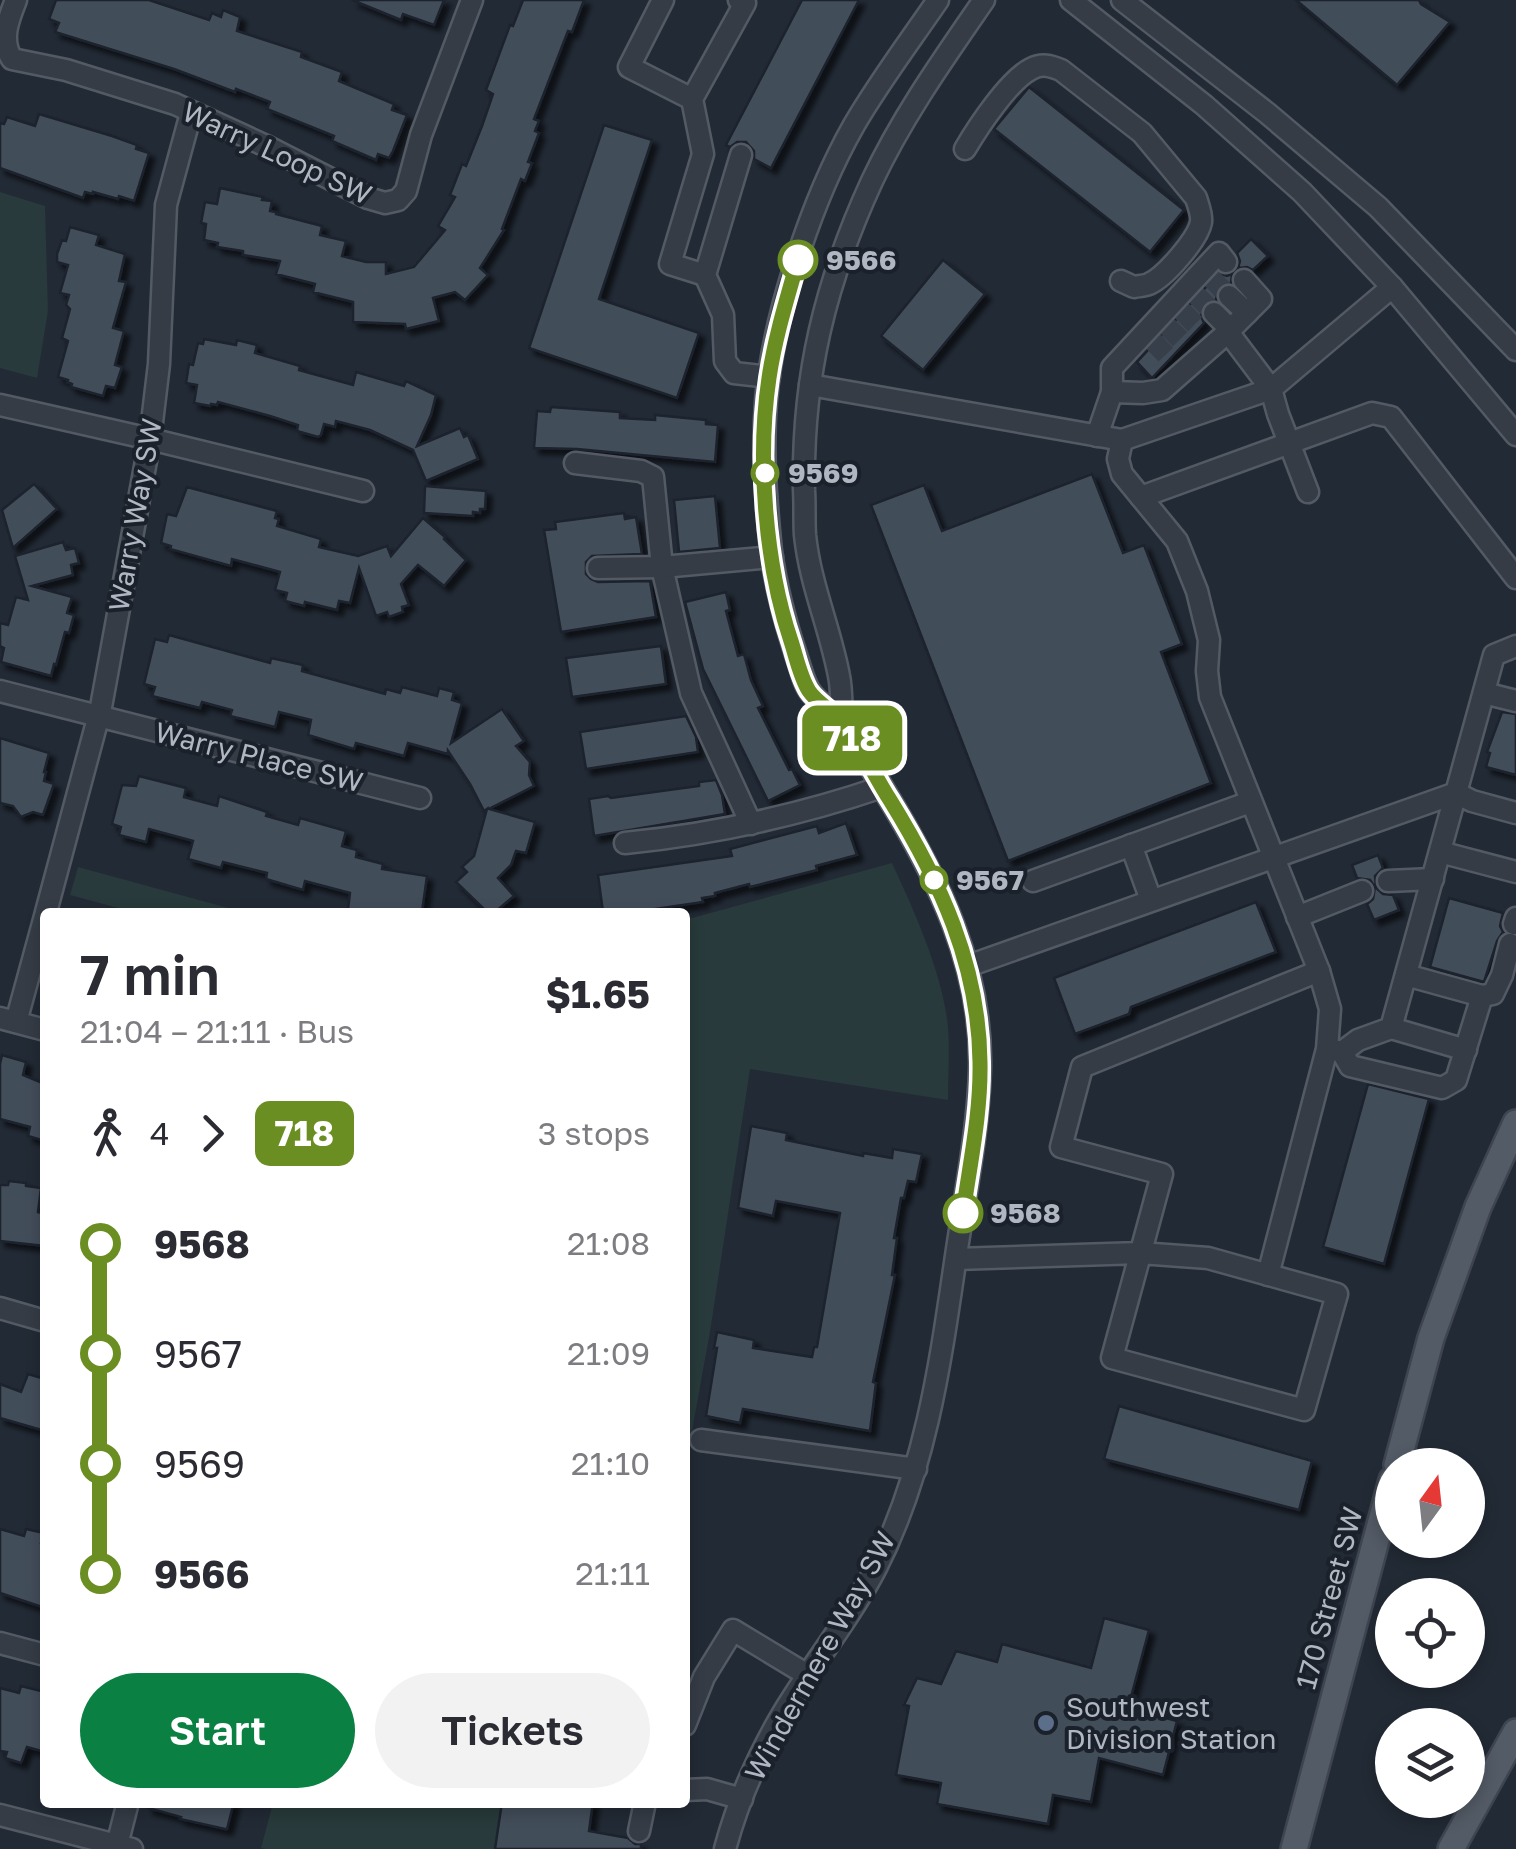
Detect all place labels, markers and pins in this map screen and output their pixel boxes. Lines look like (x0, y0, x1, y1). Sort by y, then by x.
marker: 9566 (779, 241, 817, 279)
place label: 9566 (826, 243, 896, 276)
place label: 9569 (788, 456, 858, 489)
marker: 9569 (752, 460, 778, 486)
place label: 9567 (956, 863, 1024, 896)
marker: 9567 (921, 867, 947, 893)
marker: 9568 (944, 1194, 982, 1232)
place label: 9568 (990, 1196, 1061, 1229)
place label: Southwest Division Station (1066, 1690, 1276, 1755)
marker: Southwest Division Station (1035, 1712, 1057, 1734)

